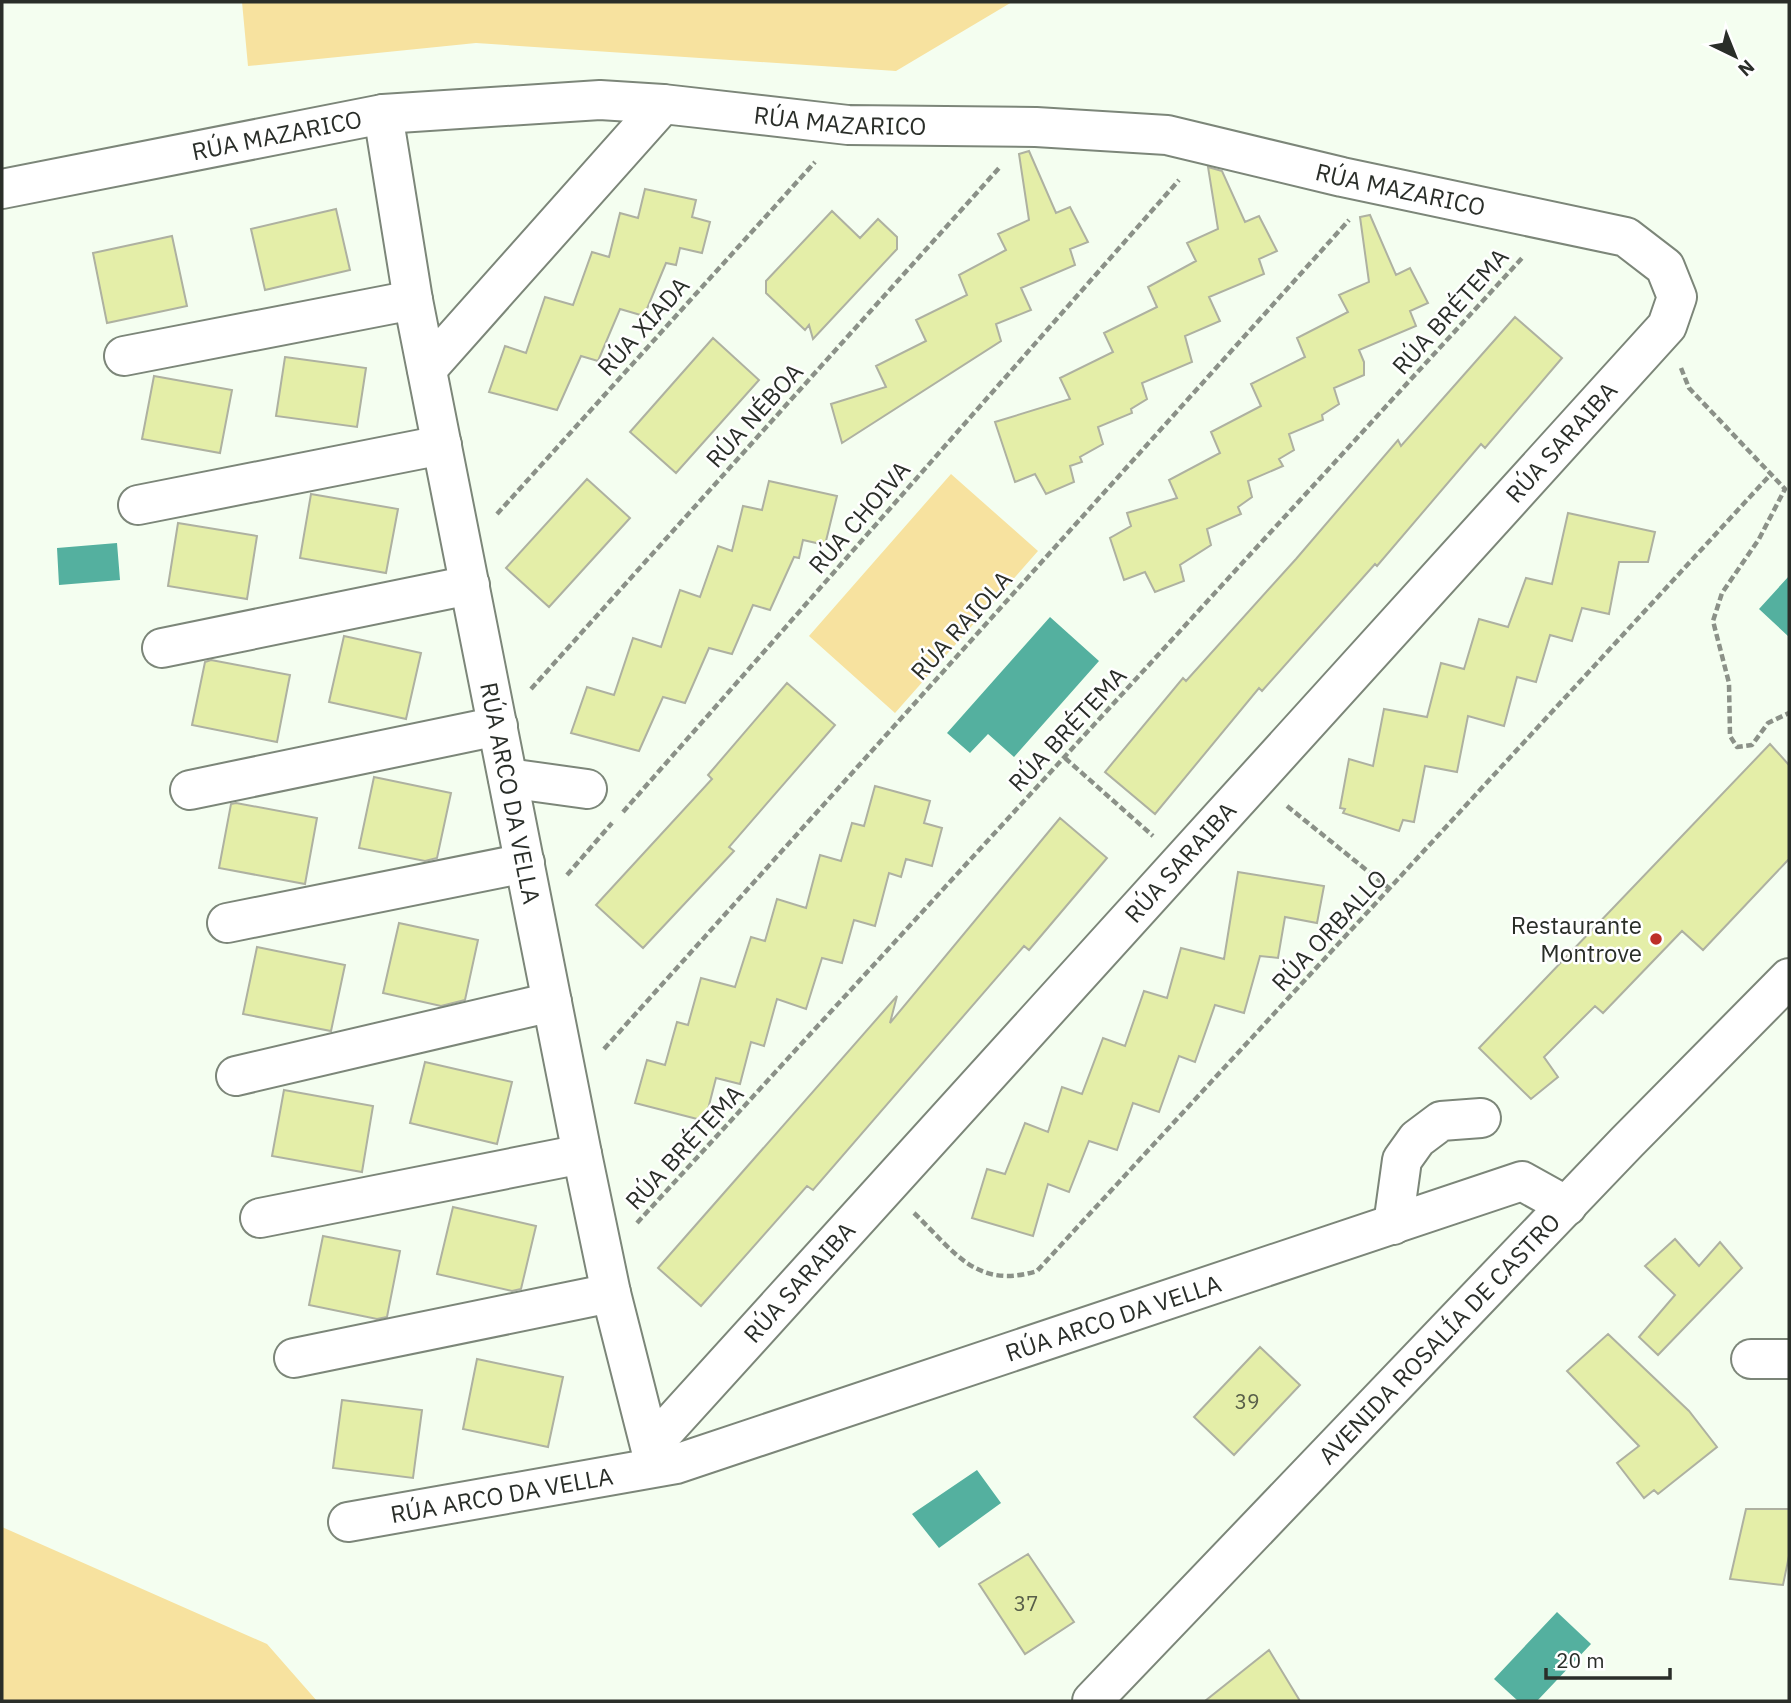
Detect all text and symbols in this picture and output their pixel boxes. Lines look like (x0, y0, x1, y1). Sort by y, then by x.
north arrow (1700, 21, 1770, 91)
text: N (1733, 55, 1760, 82)
street label: RÚA MAZARICO (752, 98, 927, 142)
street label: RÚA MAZARICO (189, 103, 365, 167)
street label: RÚA MAZARICO (1312, 155, 1488, 223)
street label: RÚA BRÉTEMA (1385, 241, 1515, 381)
street label: RÚA XIADA (590, 270, 696, 382)
street label: RÚA NÉBOA (698, 356, 810, 474)
street label: RÚA SARAIBA (1498, 375, 1624, 509)
street label: RÚA CHOIVA (801, 454, 917, 580)
street label: RÚA RAIOLA (903, 563, 1019, 687)
street label: RÚA BRÉTEMA (1001, 660, 1133, 798)
street label: RÚA ARCO DA VELLA (473, 679, 548, 907)
street label: RÚA SARAIBA (1117, 795, 1243, 929)
street label: RÚA ORBALLO (1264, 862, 1394, 998)
place label: Restaurante Montrove (1511, 909, 1642, 969)
marker: Restaurante Montrove (1648, 931, 1664, 947)
street label: RÚA BRÉTEMA (618, 1078, 750, 1216)
street label: AVENIDA ROSALÍA DE CASTRO (1311, 1206, 1567, 1471)
street label: RÚA SARAIBA (736, 1215, 862, 1349)
street label: RÚA ARCO DA VELLA (1001, 1267, 1225, 1369)
house number: 39 (1234, 1387, 1260, 1415)
street label: RÚA ARCO DA VELLA (388, 1459, 615, 1530)
house number: 37 (1013, 1589, 1039, 1617)
scale bar (1546, 1636, 1670, 1680)
text: 20 m (1556, 1646, 1605, 1674)

